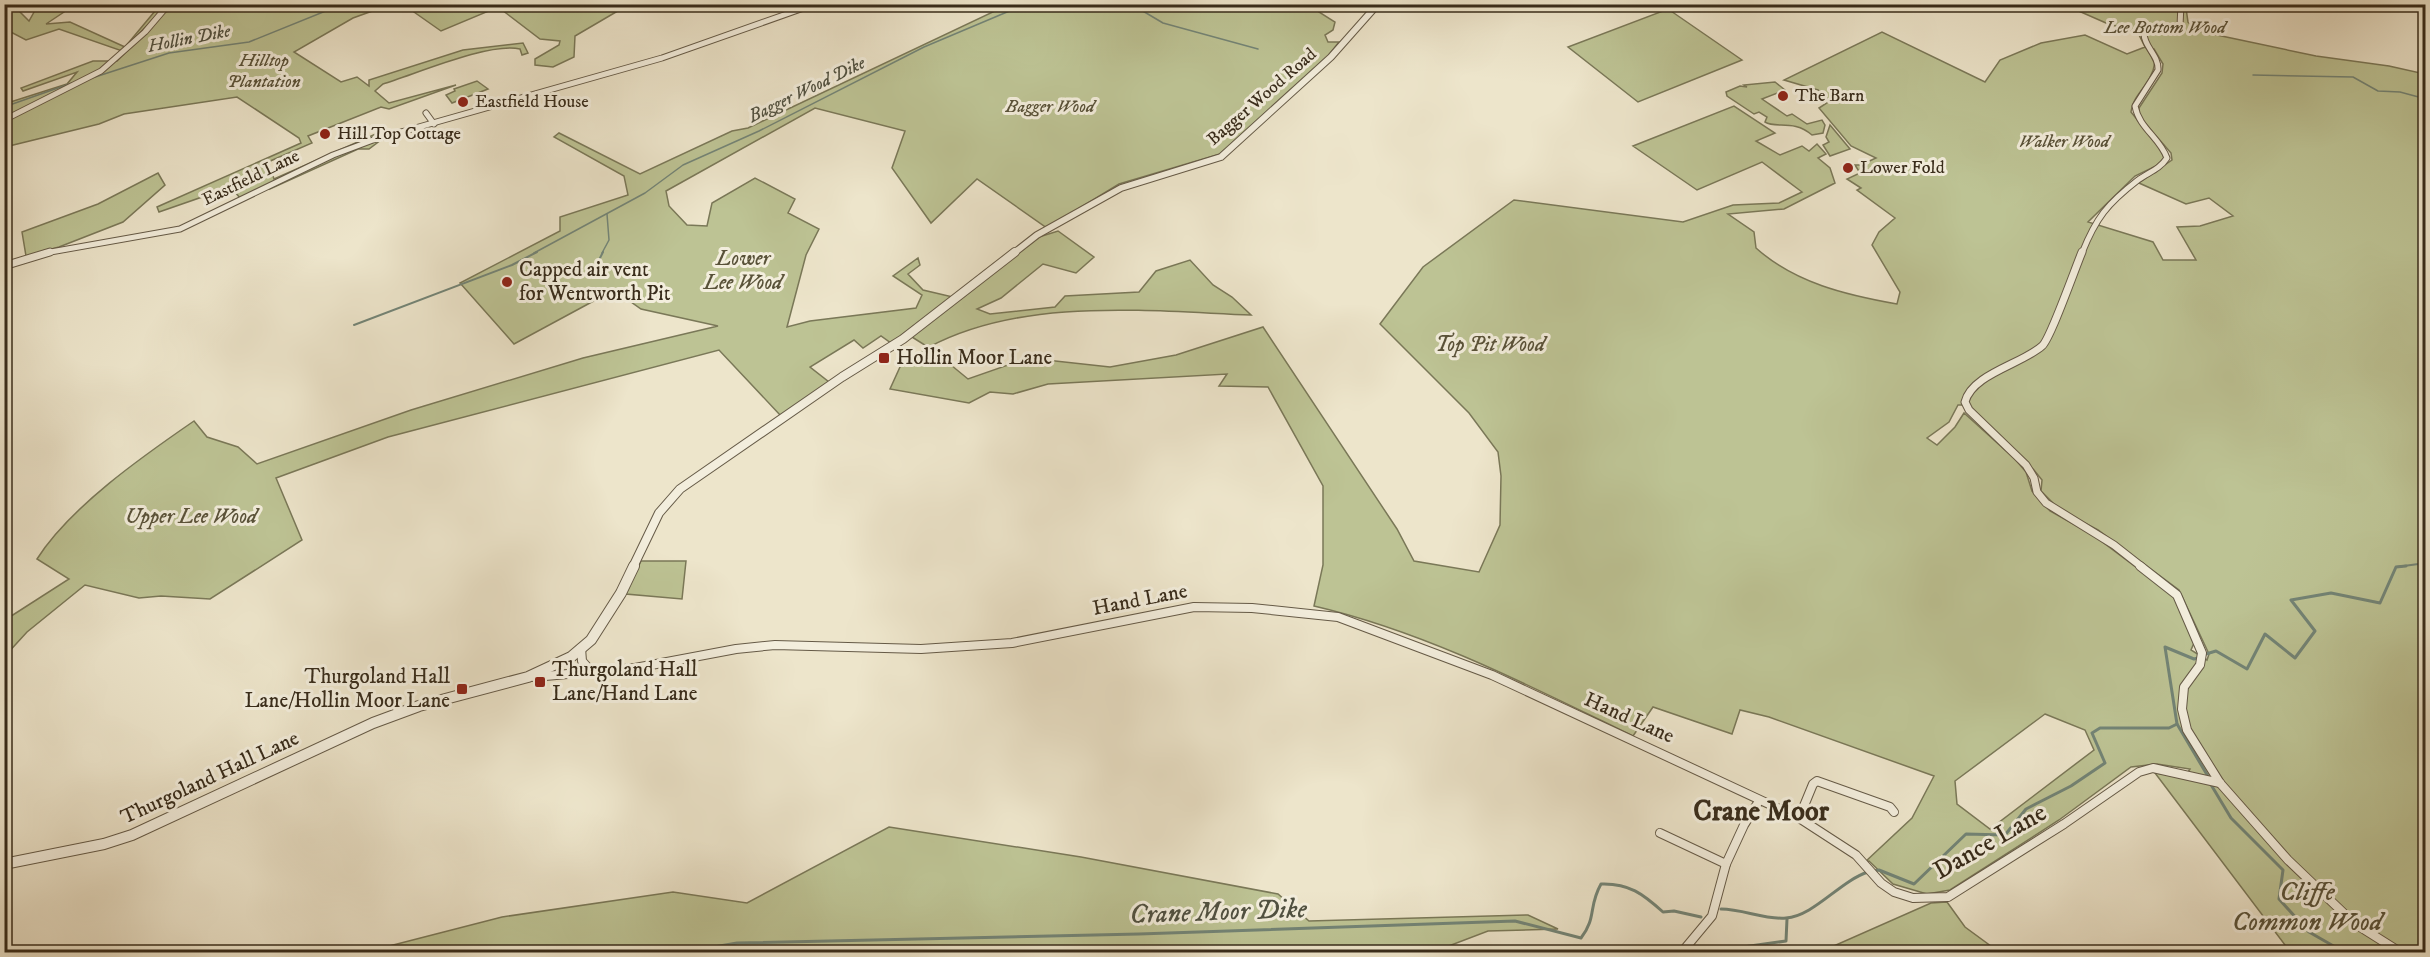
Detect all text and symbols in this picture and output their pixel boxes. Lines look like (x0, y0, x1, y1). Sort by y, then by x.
park label: Lee Bottom Wood (2103, 17, 2228, 39)
water label: Hollin Dike (145, 20, 233, 58)
street label: Bagger Wood Road (1203, 43, 1321, 151)
park label: Hilltop Plantation (227, 50, 301, 93)
water label: Bagger Wood Dike (744, 52, 870, 128)
place label: The Barn (1795, 85, 1865, 107)
marker: The Barn (1776, 89, 1790, 103)
place label: Eastfield House (475, 91, 589, 113)
marker: Eastfield House (456, 95, 470, 109)
park label: Bagger Wood (1005, 96, 1097, 118)
place label: Hill Top Cottage (337, 123, 461, 145)
marker: Hill Top Cottage (318, 127, 332, 141)
park label: Walker Wood (2019, 131, 2112, 153)
street label: Eastfield Lane (199, 145, 303, 211)
place label: Lower Fold (1860, 157, 1945, 179)
marker: Lower Fold (1841, 161, 1855, 175)
park label: Lower Lee Wood (703, 246, 785, 296)
place label: Capped air vent for Wentworth Pit (519, 257, 671, 307)
marker: Capped air vent for Wentworth Pit (500, 275, 514, 289)
park label: Top Pit Wood (1435, 332, 1548, 358)
place label: Hollin Moor Lane (896, 345, 1052, 371)
marker: Hollin Moor Lane (877, 351, 891, 365)
park label: Upper Lee Wood (125, 504, 260, 530)
street label: Hand Lane (1090, 578, 1190, 622)
place label: Thurgoland Hall Lane/Hand Lane (552, 657, 698, 707)
place label: Thurgoland Hall Lane/Hollin Moor Lane (244, 664, 451, 714)
marker: Thurgoland Hall Lane/Hand Lane (533, 675, 547, 689)
marker: Thurgoland Hall Lane/Hollin Moor Lane (455, 682, 469, 696)
street label: Hand Lane (1580, 687, 1678, 750)
street label: Thurgoland Hall Lane (117, 725, 303, 831)
district label: Crane Moor (1693, 794, 1829, 829)
street label: Dance Lane (1927, 796, 2053, 888)
park label: Cliffe Common Wood (2232, 876, 2386, 939)
water label: Crane Moor Dike (1129, 892, 1308, 932)

